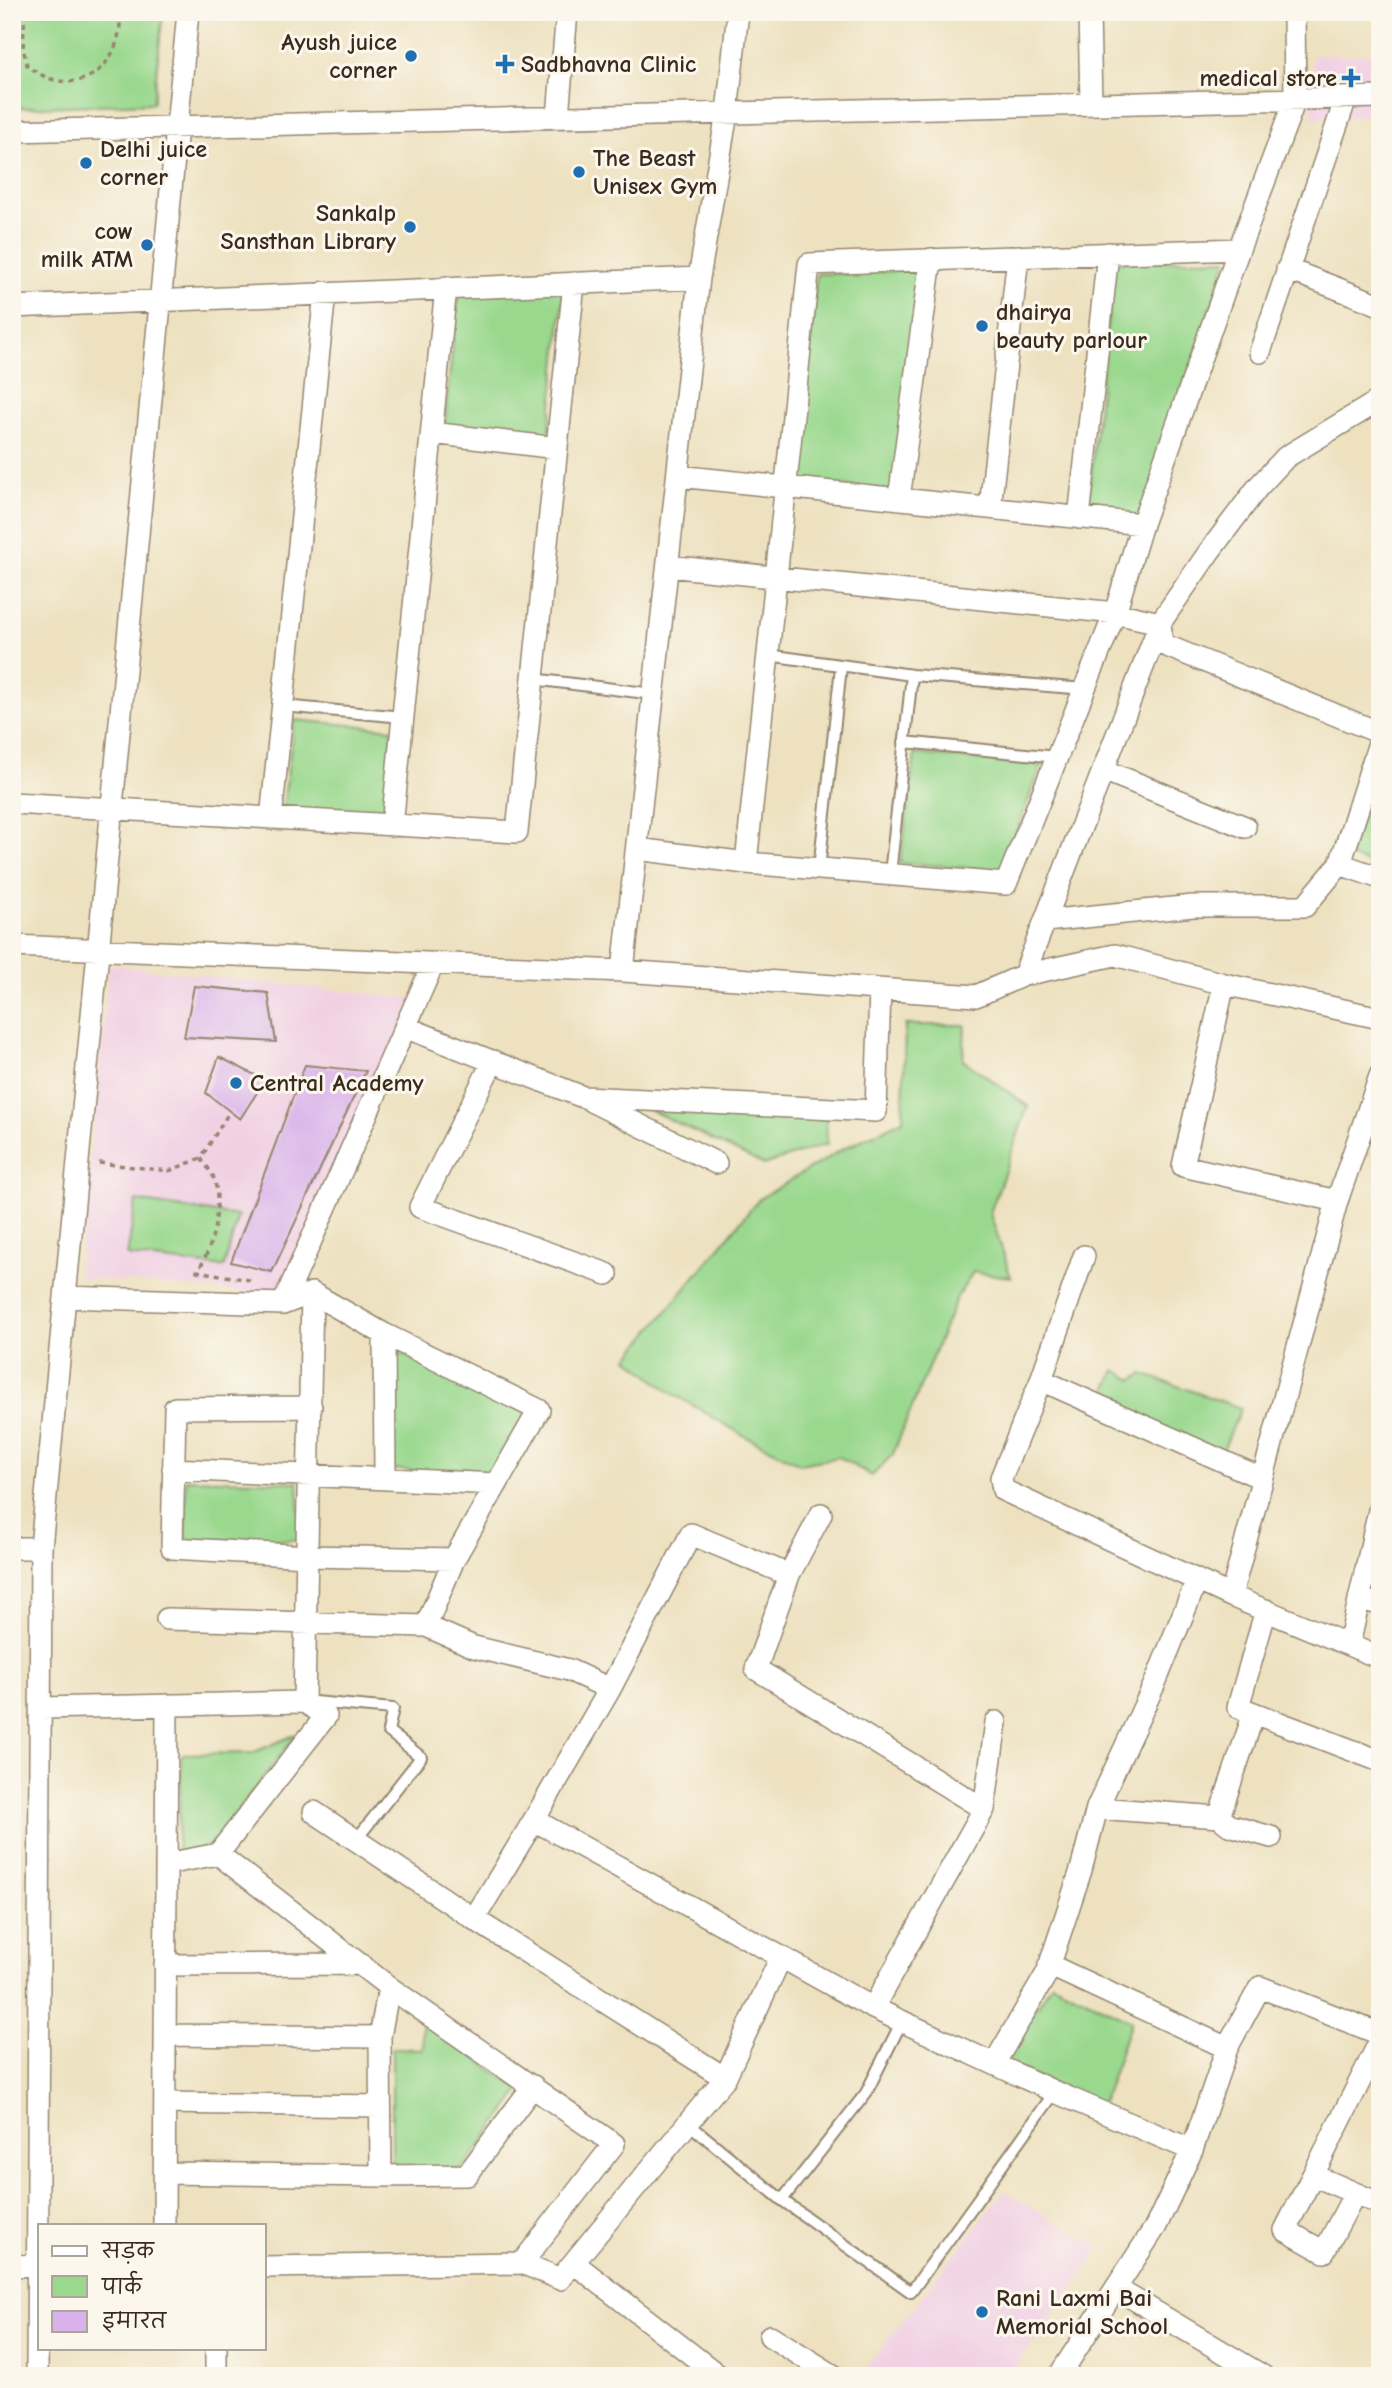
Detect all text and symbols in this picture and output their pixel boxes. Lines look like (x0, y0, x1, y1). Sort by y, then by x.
place label: Ayush juice corner (281, 28, 397, 84)
marker: Ayush juice corner (403, 48, 419, 64)
place label: Sadbhavna Clinic (521, 50, 696, 78)
marker: Sadbhavna Clinic (495, 54, 515, 74)
place label: medical store (1199, 64, 1337, 92)
marker: medical store (1343, 70, 1359, 86)
place label: Delhi juice corner (100, 135, 207, 191)
place label: The Beast Unisex Gym (593, 144, 717, 200)
marker: Delhi juice corner (78, 155, 94, 171)
marker: The Beast Unisex Gym (571, 164, 587, 180)
place label: Sankalp Sansthan Library (221, 199, 396, 255)
place label: cow milk ATM (41, 217, 133, 273)
marker: Sankalp Sansthan Library (402, 219, 418, 235)
marker: cow milk ATM (139, 237, 155, 253)
place label: dhairya beauty parlour (996, 298, 1147, 354)
marker: dhairya beauty parlour (974, 318, 990, 334)
place label: Central Academy (250, 1069, 424, 1097)
marker: Central Academy (228, 1075, 244, 1091)
legend (38, 2224, 266, 2350)
text: सड़क (101, 2239, 155, 2264)
text: पार्क (101, 2270, 143, 2299)
place label: Rani Laxmi Bai Memorial School (996, 2284, 1168, 2340)
marker: Rani Laxmi Bai Memorial School (974, 2304, 990, 2320)
text: इमारत (102, 2309, 168, 2333)

